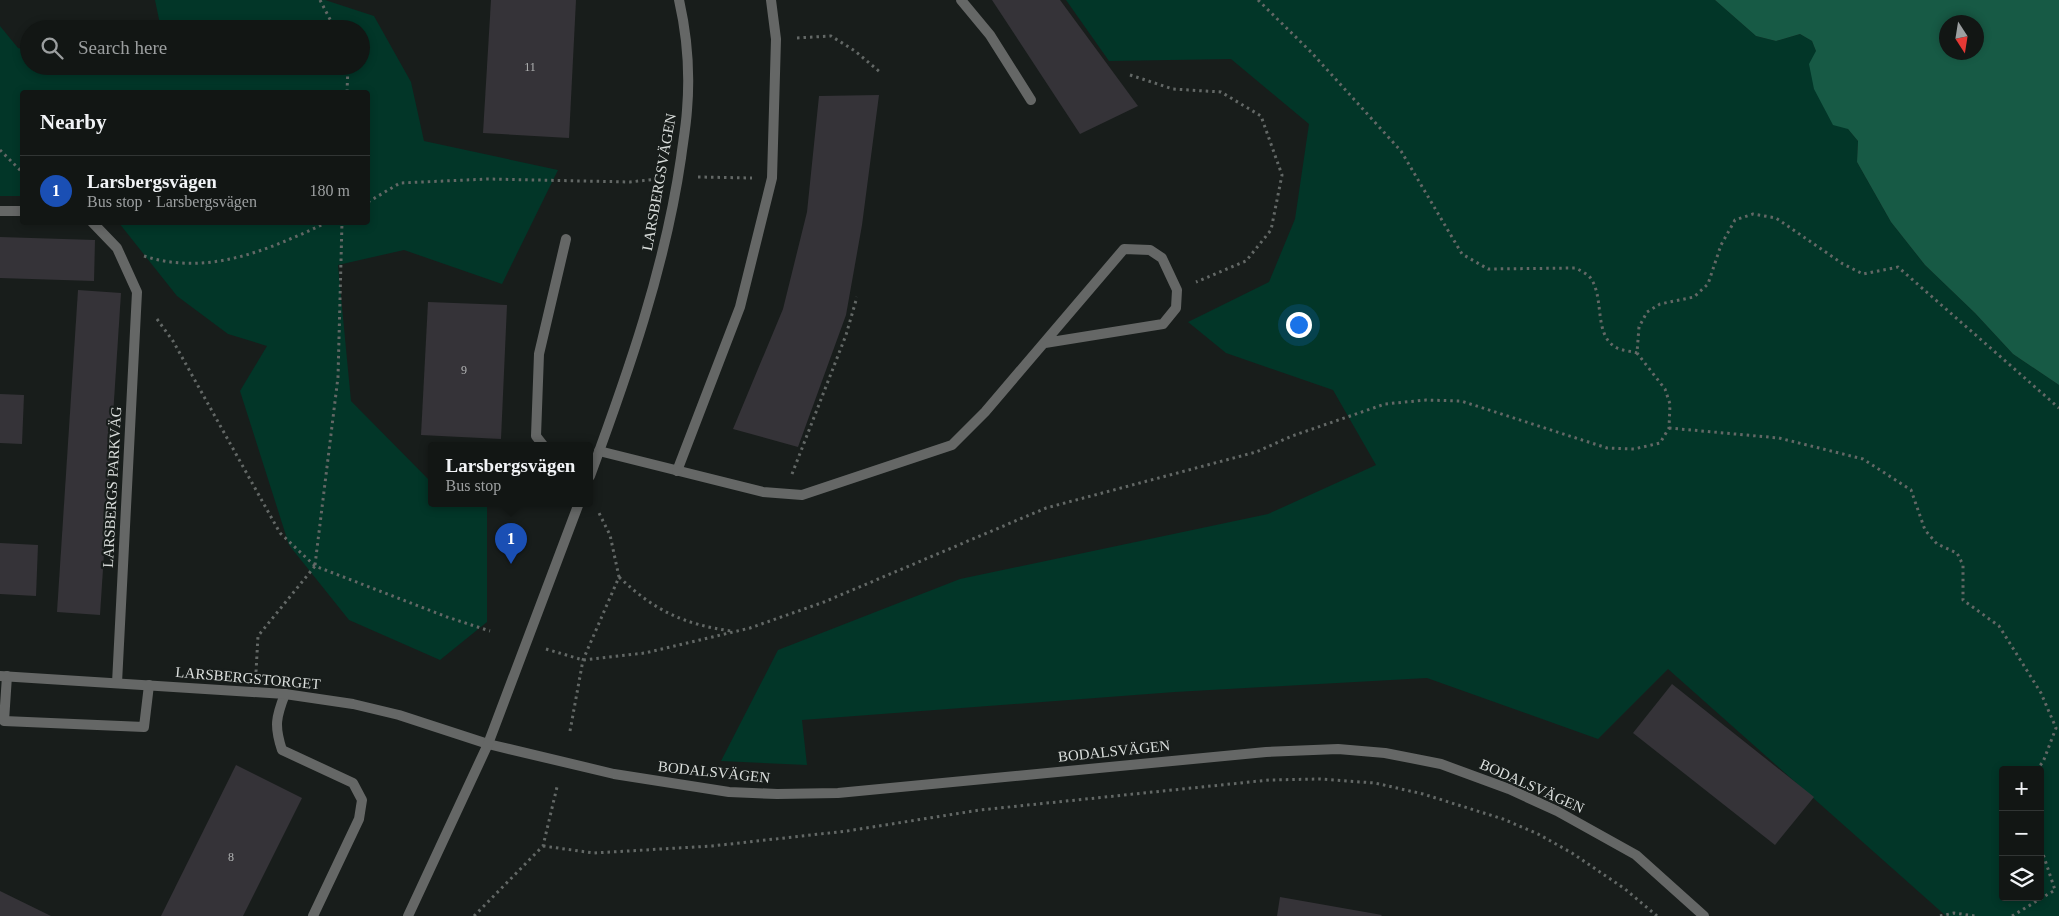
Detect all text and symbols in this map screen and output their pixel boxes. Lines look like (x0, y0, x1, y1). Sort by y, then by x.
north arrow (1939, 15, 1984, 60)
search box (20, 20, 370, 75)
icon: search (38, 34, 66, 62)
text: Search here (78, 37, 167, 58)
house number: 11 (524, 60, 536, 74)
text: Nearby (40, 110, 107, 134)
street label: LARSBERGSVÄGEN (639, 112, 679, 252)
text: Larsbergsvägen (87, 171, 217, 192)
text: 1 (52, 182, 60, 199)
text: 180 m (310, 182, 350, 199)
text: Bus stop · Larsbergsvägen (87, 193, 257, 210)
your location (1286, 312, 1312, 338)
house number: 9 (461, 363, 467, 377)
street label: LARSBERGS PARKVÄG (100, 406, 124, 568)
popup (428, 442, 593, 507)
text: Larsbergsvägen (446, 455, 575, 476)
text: Bus stop (446, 477, 501, 494)
pin: 1 (495, 523, 527, 564)
street label: LARSBERGSTORGET (175, 664, 321, 692)
street label: BODALSVÄGEN (1057, 737, 1171, 765)
street label: BODALSVÄGEN (1477, 756, 1587, 816)
street label: BODALSVÄGEN (657, 758, 771, 786)
map controls (1999, 766, 2044, 901)
button: + (1999, 766, 2044, 811)
button: − (1999, 811, 2044, 856)
house number: 8 (228, 850, 234, 864)
button: layers (1999, 856, 2044, 901)

